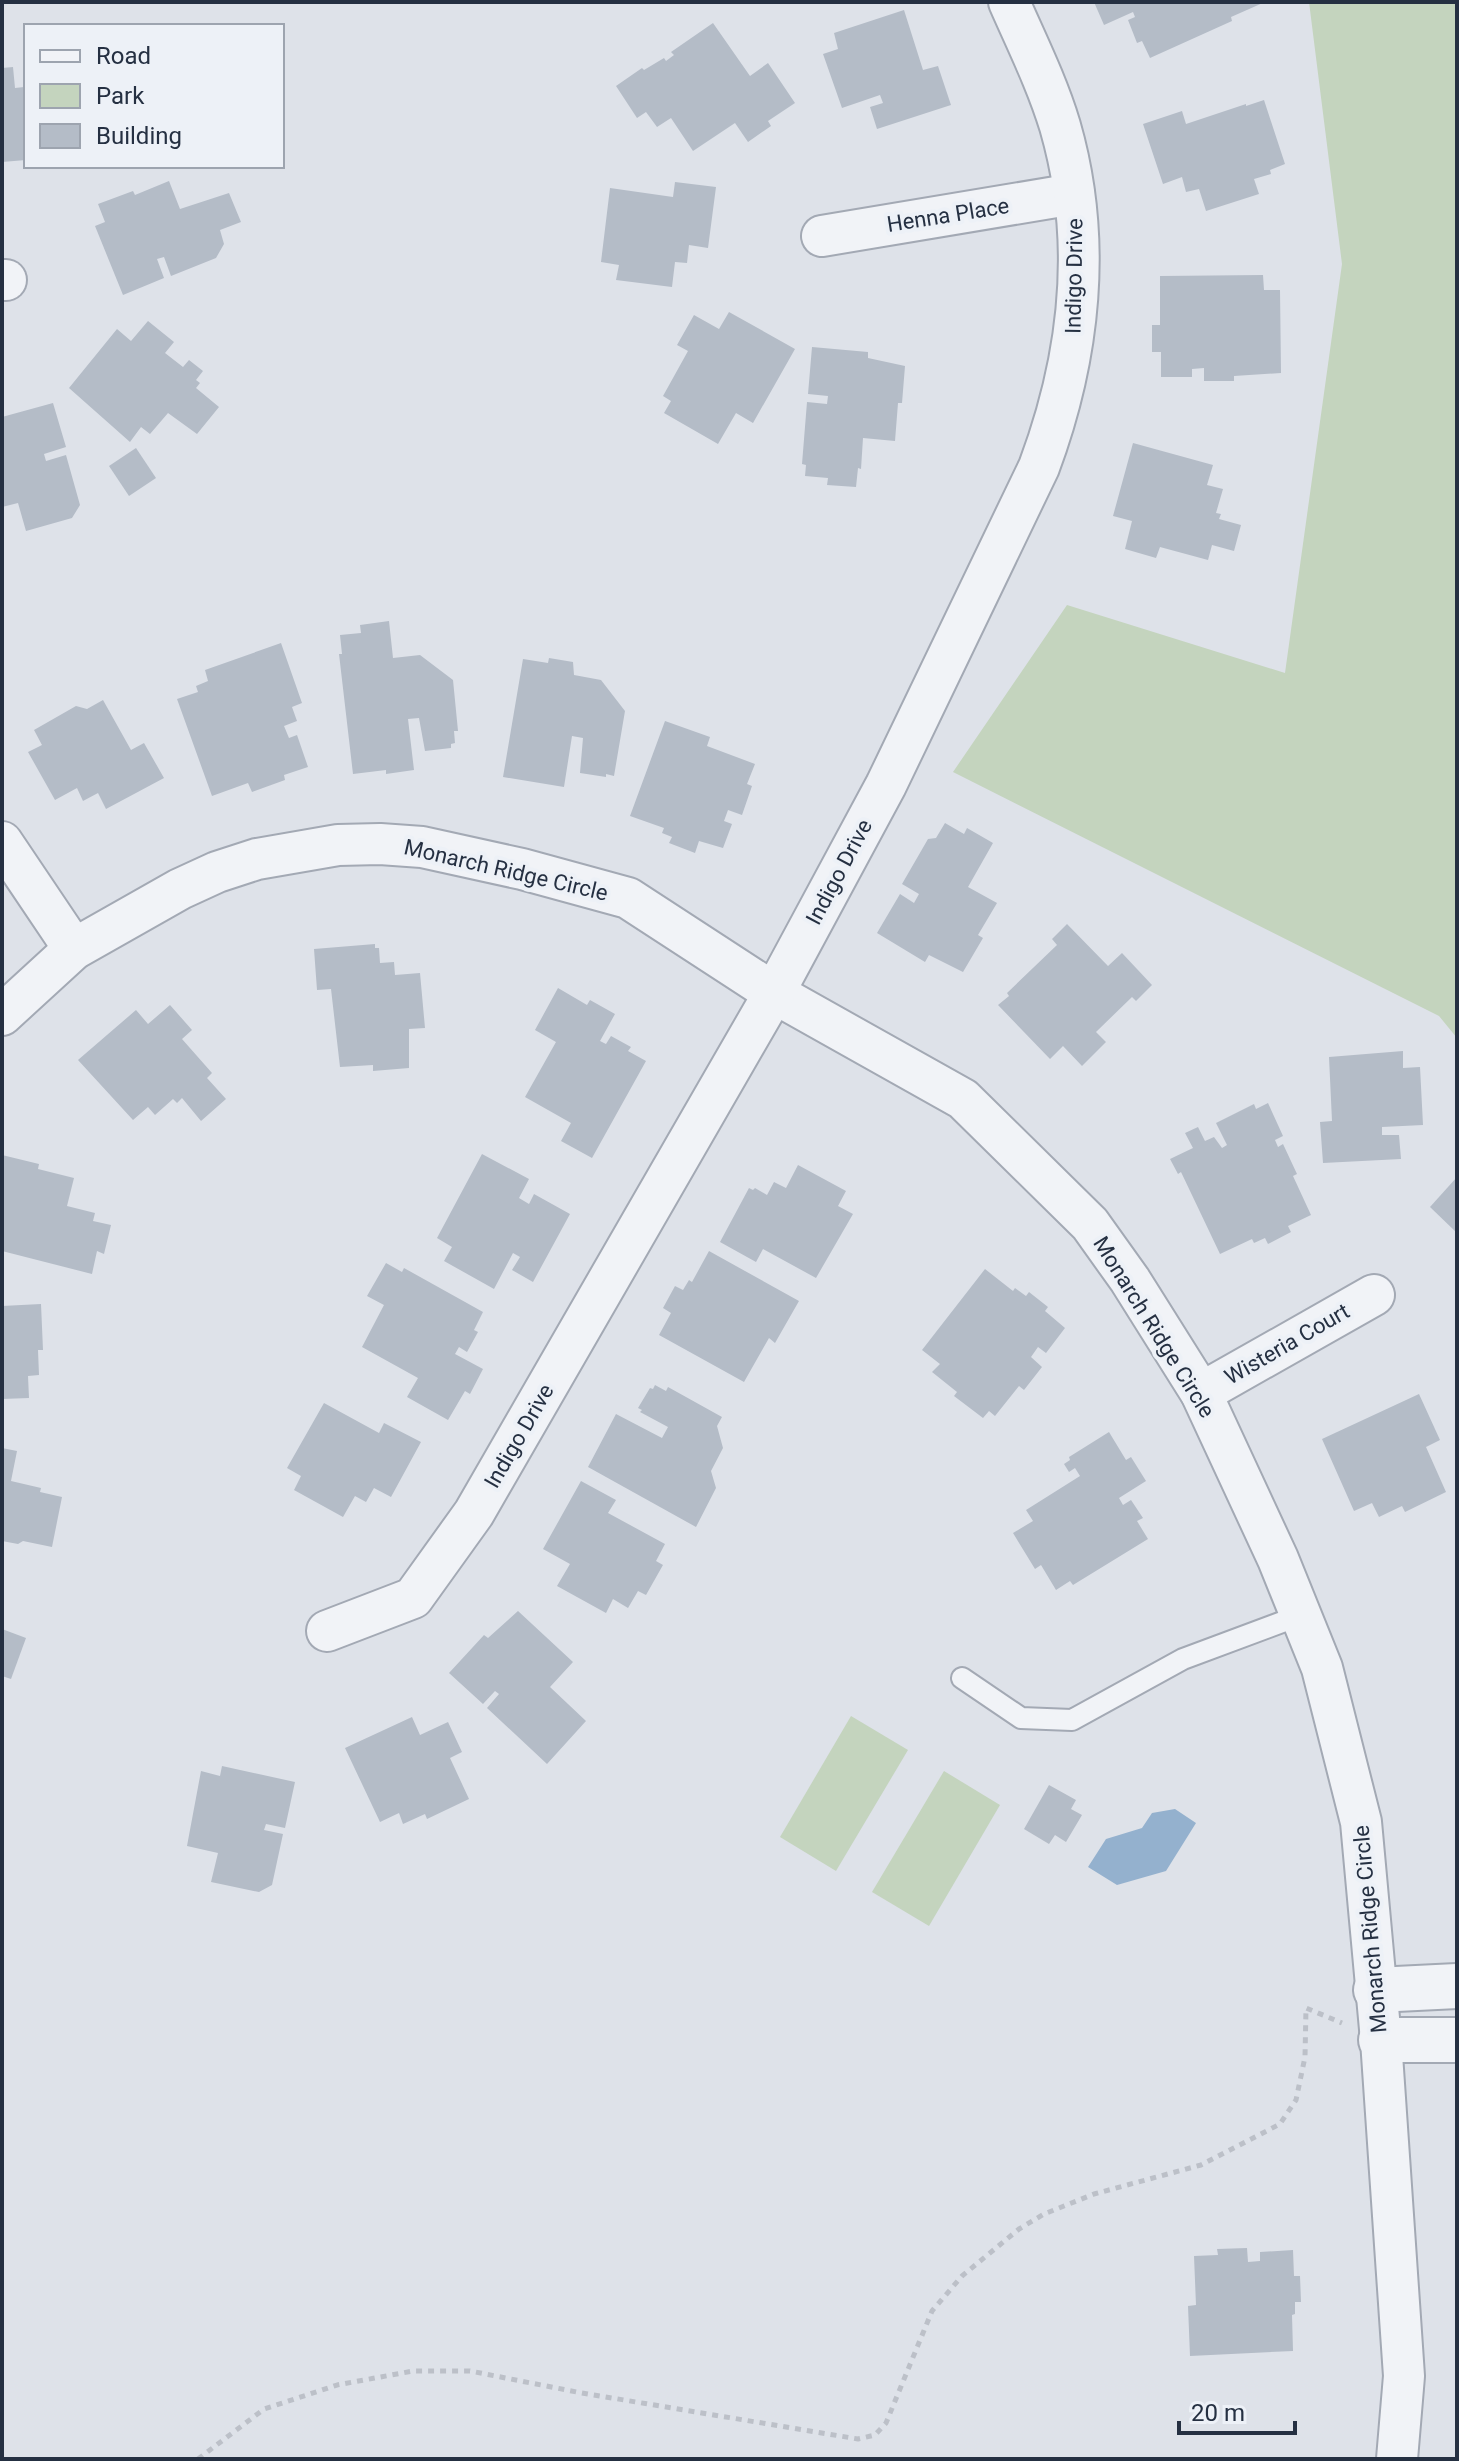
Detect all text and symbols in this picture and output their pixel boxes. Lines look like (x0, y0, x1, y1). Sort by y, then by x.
legend (24, 24, 284, 168)
text: Road (96, 42, 151, 70)
text: Park (96, 82, 145, 110)
text: Building (96, 122, 182, 150)
street label: Henna Place (885, 193, 1011, 237)
street label: Indigo Drive (1060, 218, 1088, 334)
street label: Indigo Drive (801, 815, 877, 929)
street label: Monarch Ridge Circle (402, 834, 610, 906)
street label: Monarch Ridge Circle (1088, 1232, 1220, 1422)
street label: Wisteria Court (1220, 1298, 1354, 1390)
street label: Indigo Drive (479, 1380, 559, 1492)
street label: Monarch Ridge Circle (1348, 1824, 1392, 2034)
scale bar (1179, 2385, 1295, 2435)
text: 20 m (1191, 2399, 1245, 2427)

